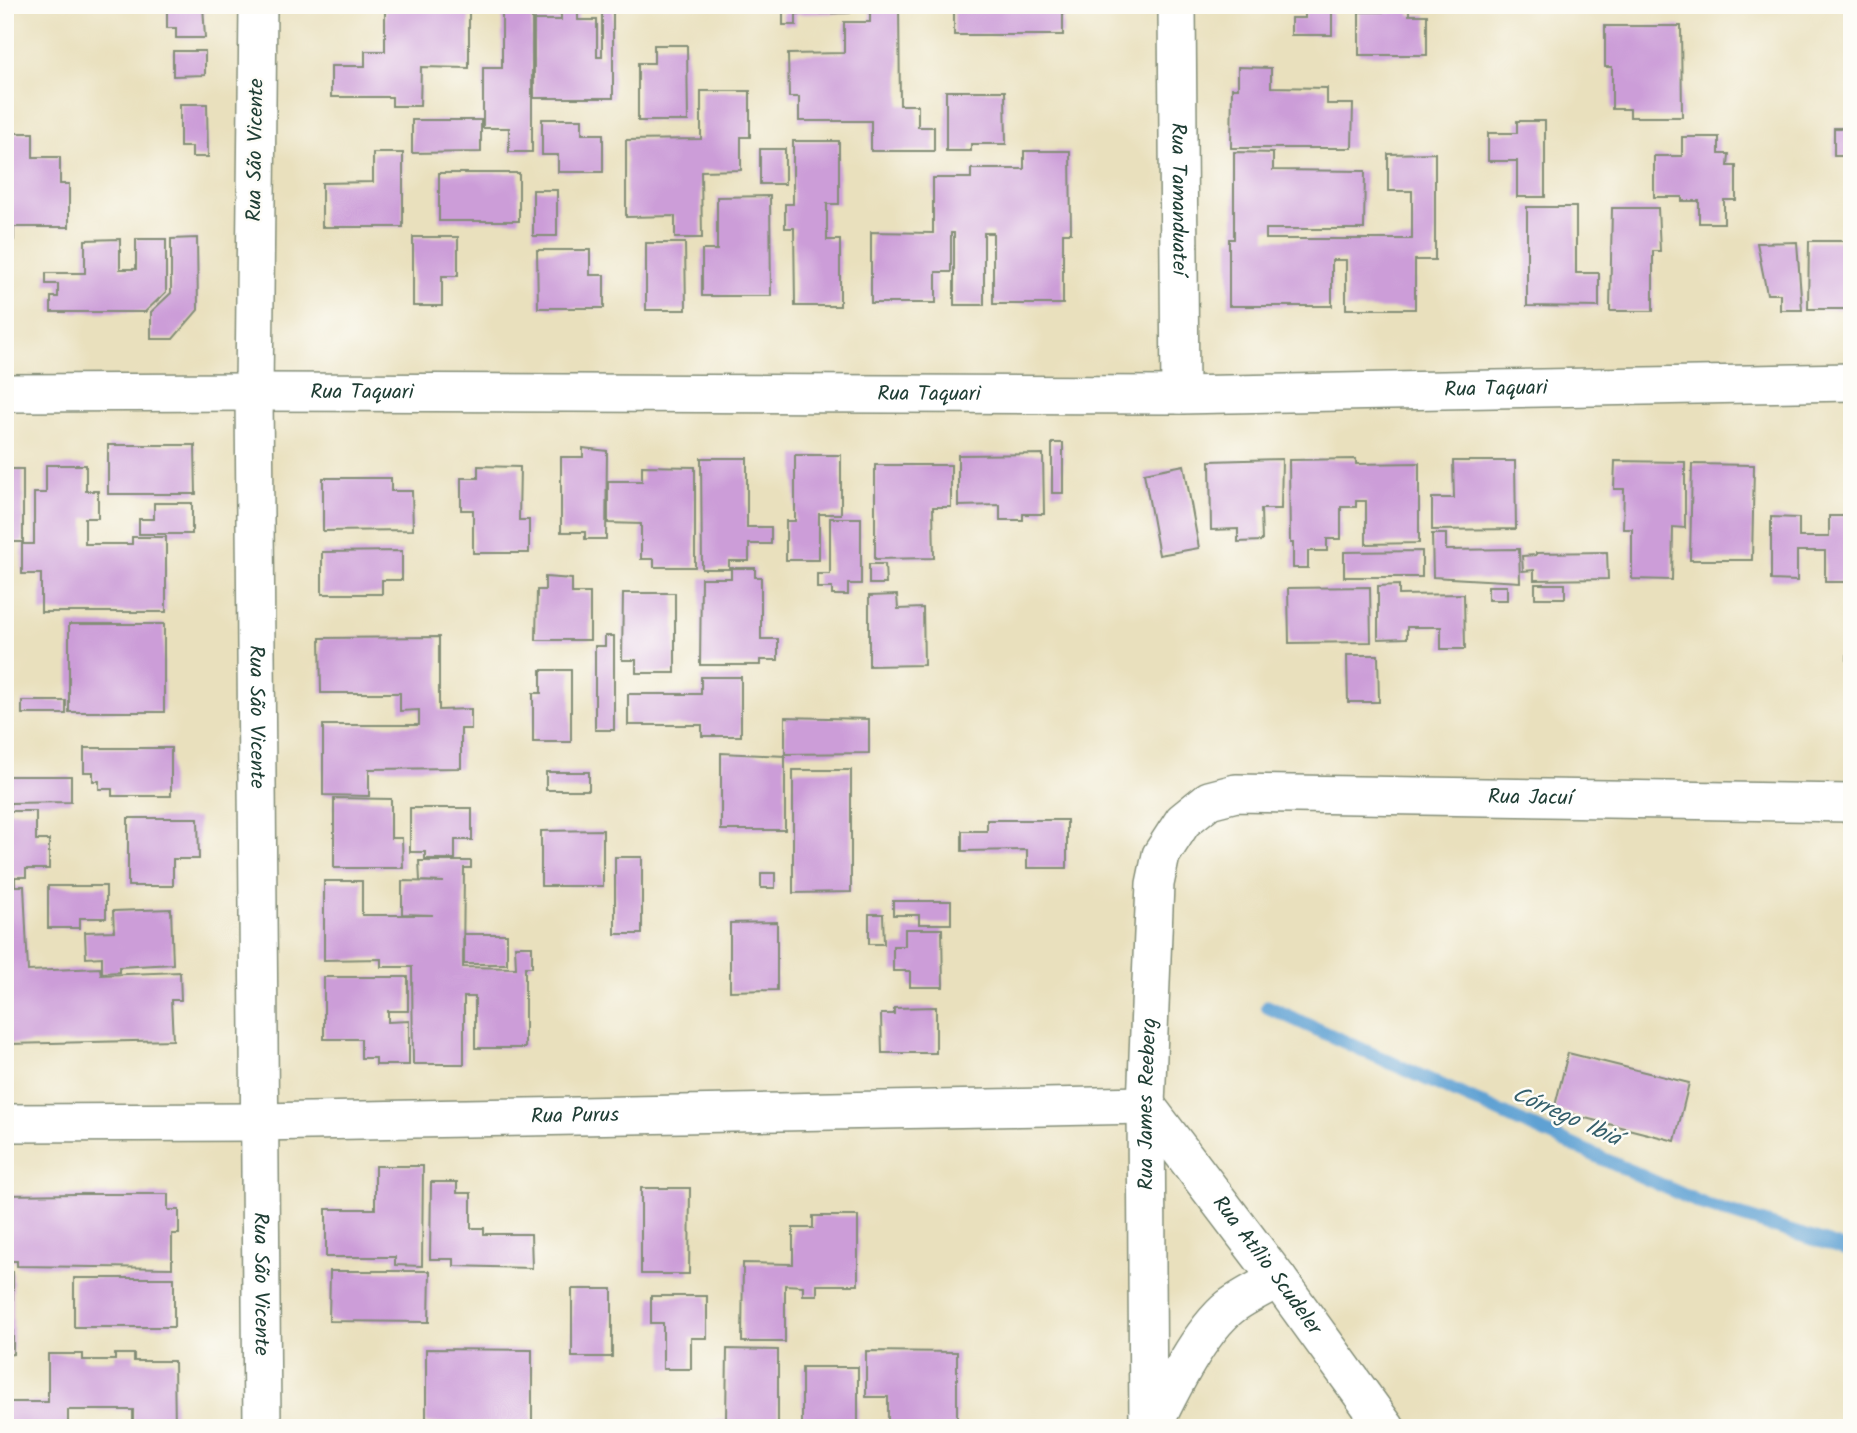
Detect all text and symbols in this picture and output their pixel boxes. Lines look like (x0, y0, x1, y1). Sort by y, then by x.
street label: Rua São Vicente (238, 77, 274, 222)
street label: Rua Tamanduateí (1161, 123, 1196, 278)
street label: Rua Taquari (1444, 371, 1549, 406)
street label: Rua Taquari (310, 376, 415, 409)
street label: Rua Taquari (877, 378, 982, 411)
street label: Rua São Vicente (239, 645, 274, 789)
street label: Rua Jacuí (1488, 781, 1576, 815)
street label: Rua James Reeberg (1129, 1017, 1166, 1190)
water label: Córrego Ibiá (1506, 1077, 1632, 1160)
street label: Rua Purus (531, 1099, 619, 1133)
street label: Rua Atílio Scudeler (1204, 1189, 1331, 1343)
street label: Rua São Vicente (244, 1212, 278, 1356)

